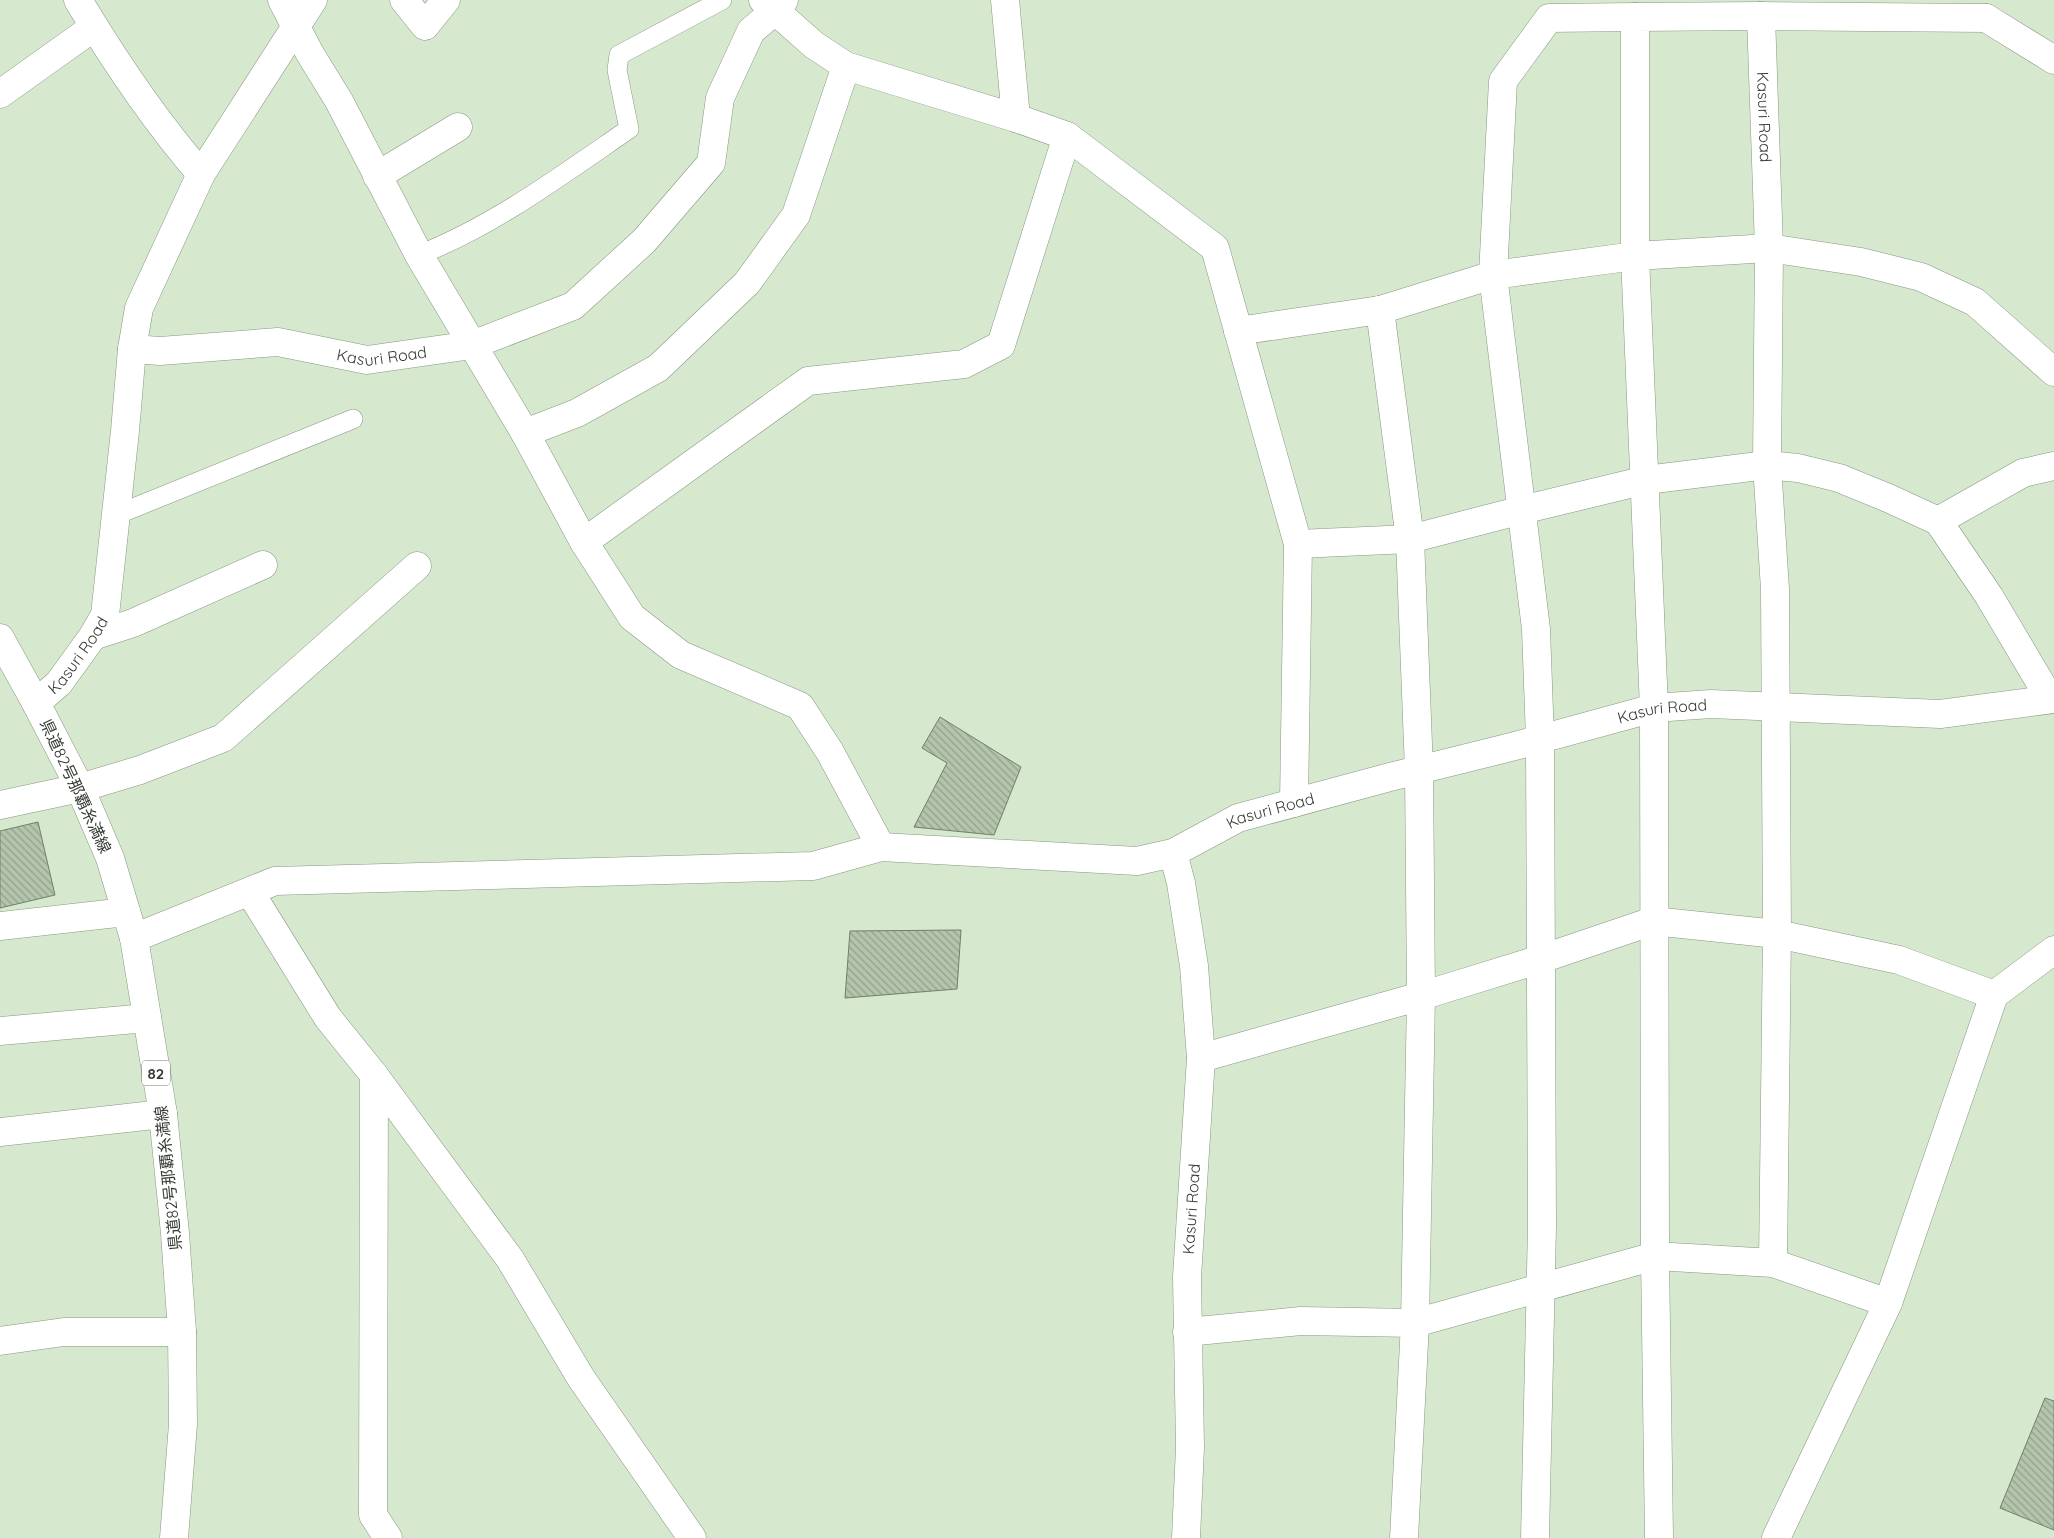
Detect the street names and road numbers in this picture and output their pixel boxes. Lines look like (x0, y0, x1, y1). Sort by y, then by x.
street label: Kasuri Road (1753, 71, 1776, 163)
street label: Kasuri Road (335, 342, 428, 370)
street label: Kasuri Road (43, 613, 112, 698)
street label: Kasuri Road (1615, 694, 1708, 728)
street label: 県道82号那覇糸満線 (36, 716, 116, 856)
street label: Kasuri Road (1222, 788, 1316, 833)
road number: 82 (142, 1060, 170, 1086)
street label: 県道82号那覇糸満線 (150, 1105, 186, 1251)
street label: Kasuri Road (1178, 1163, 1204, 1255)

